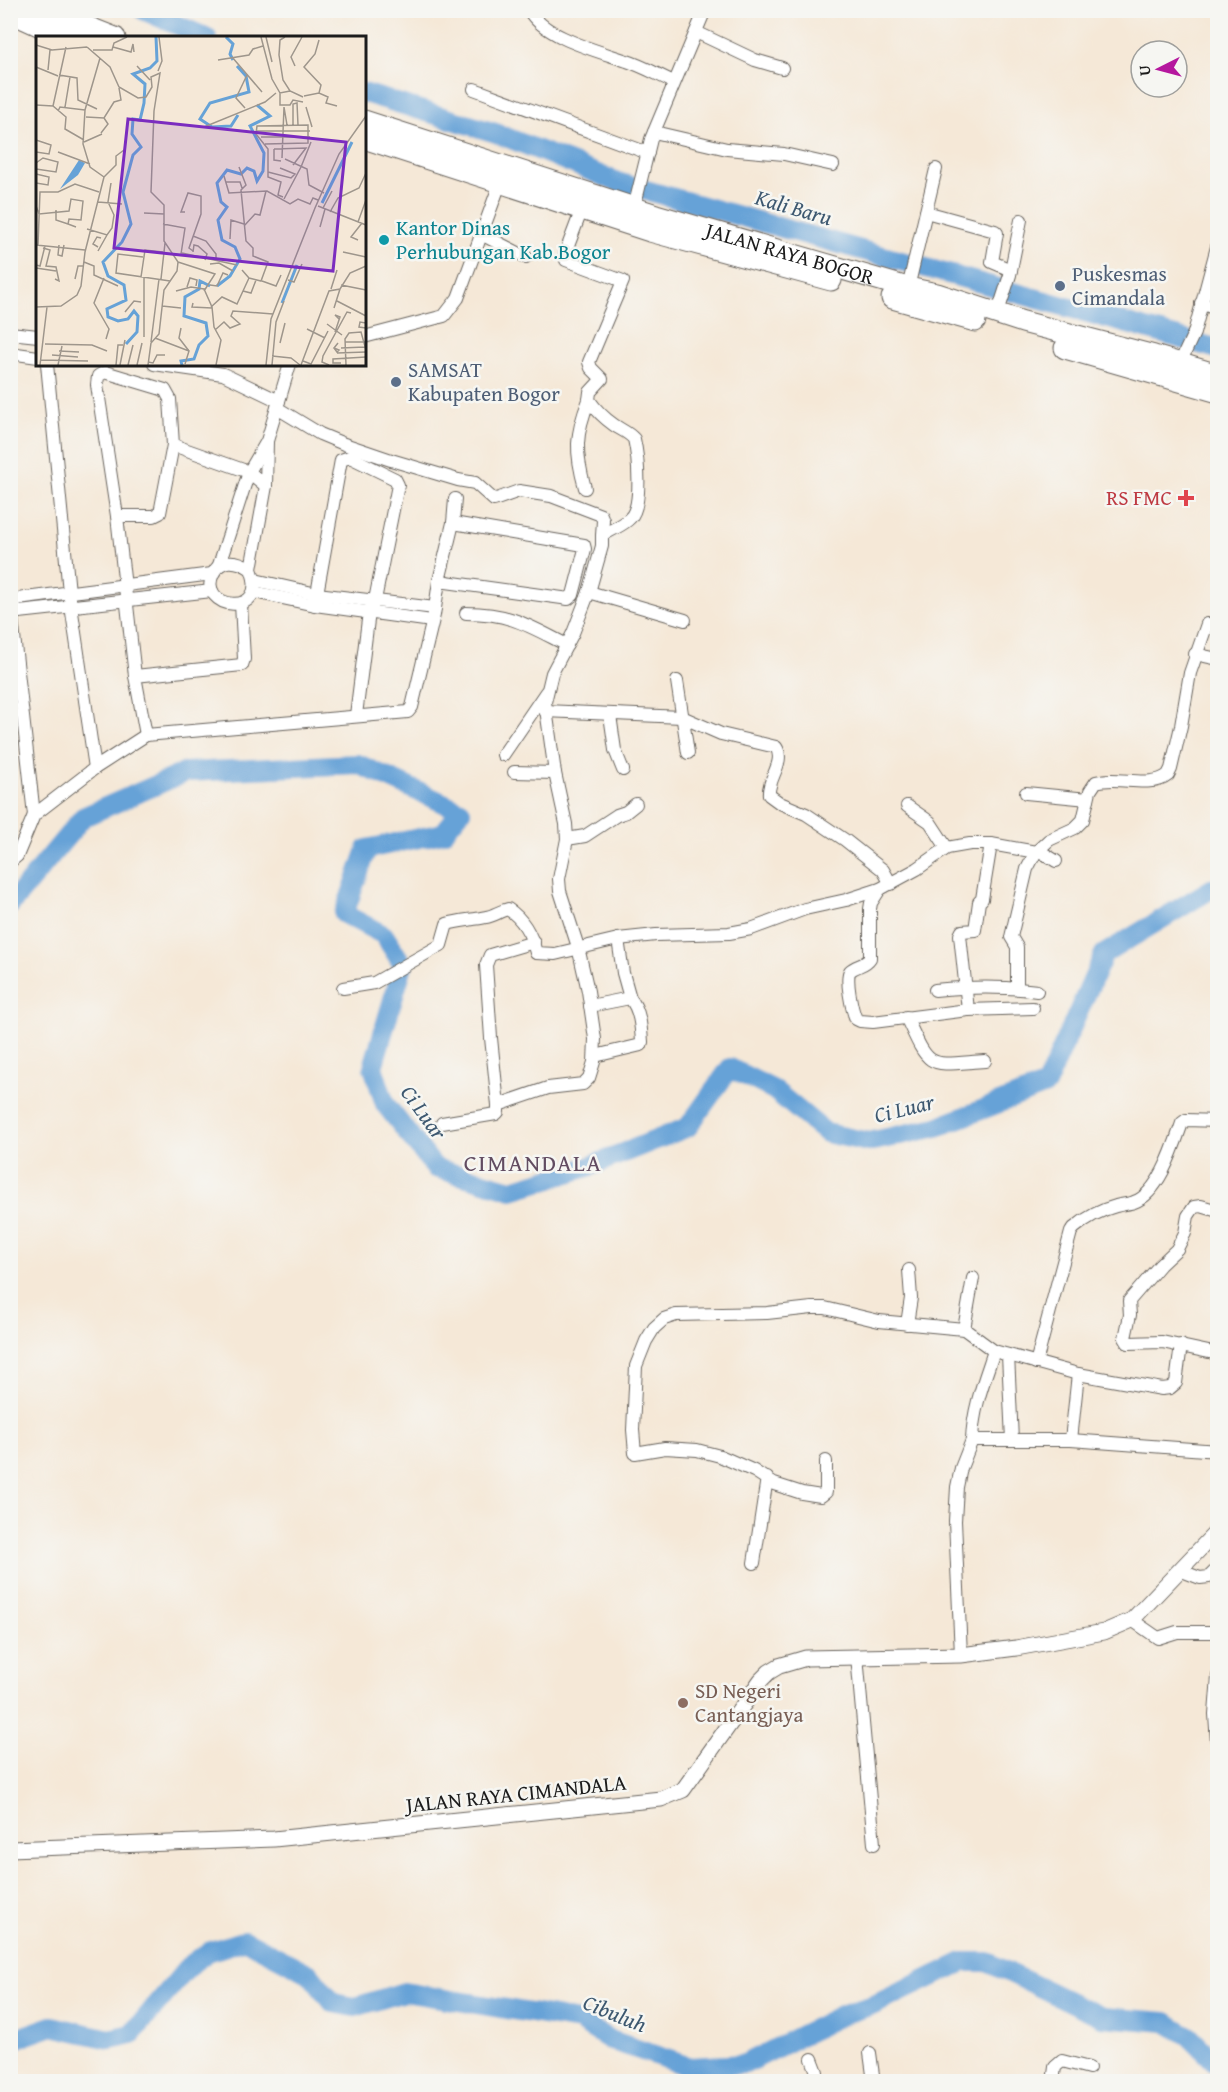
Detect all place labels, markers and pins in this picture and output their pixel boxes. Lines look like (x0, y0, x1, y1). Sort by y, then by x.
place label: Kantor Dinas Perhubungan Kab.Bogor (396, 212, 611, 267)
marker: Kantor Dinas Perhubungan Kab.Bogor (377, 233, 391, 247)
place label: Puskesmas Cimandala (1072, 258, 1167, 313)
marker: Puskesmas Cimandala (1053, 279, 1067, 293)
place label: SAMSAT Kabupaten Bogor (408, 354, 560, 409)
marker: SAMSAT Kabupaten Bogor (389, 375, 403, 389)
place label: RS FMC (1106, 482, 1172, 513)
marker: RS FMC (1177, 489, 1195, 507)
place label: SD Negeri Cantangjaya (695, 1675, 803, 1730)
marker: SD Negeri Cantangjaya (676, 1696, 690, 1710)

